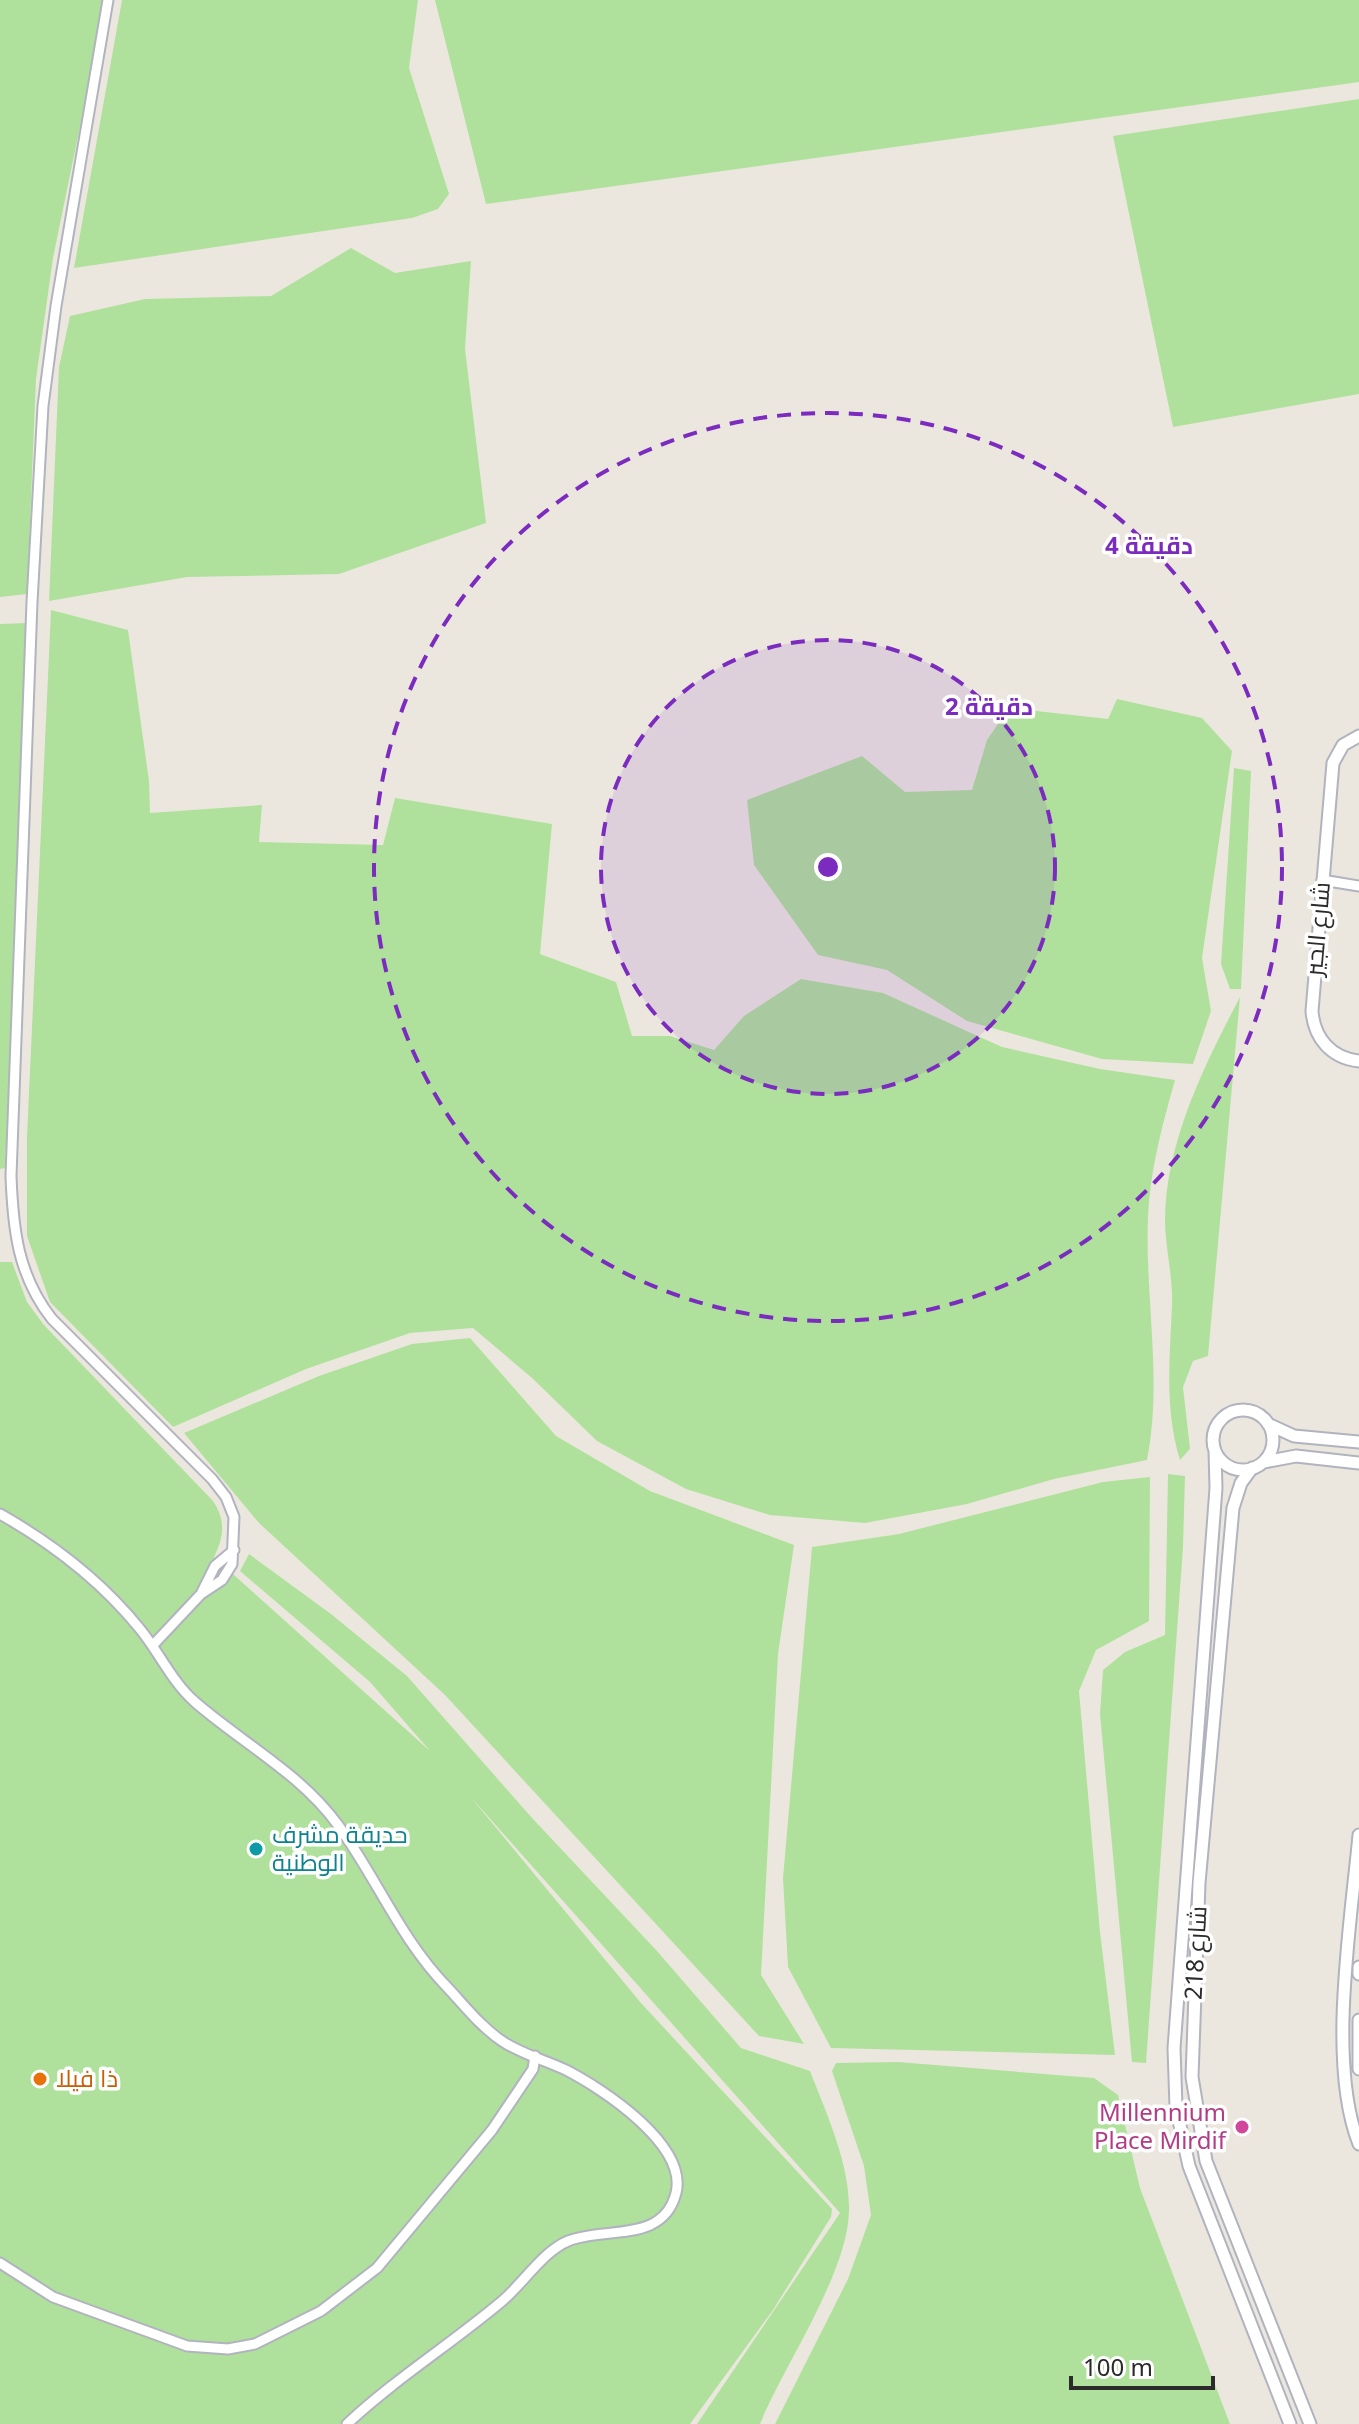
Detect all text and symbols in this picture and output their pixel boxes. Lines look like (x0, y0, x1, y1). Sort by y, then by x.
text: 4 دقيقة (1105, 528, 1193, 561)
text: 2 دقيقة (945, 689, 1033, 722)
centre of rings (814, 853, 842, 881)
street label: شارع الجير (1296, 880, 1338, 979)
place label: حديقة مشرف الوطنية (272, 1817, 408, 1878)
marker: حديقة مشرف الوطنية (247, 1840, 265, 1858)
street label: شارع 218 (1176, 1905, 1214, 2001)
place label: ذا فيلا (56, 2061, 118, 2094)
marker: ذا فيلا (31, 2070, 49, 2088)
place label: Millennium Place Mirdif (1094, 2095, 1228, 2156)
marker: Millennium Place Mirdif (1233, 2118, 1251, 2136)
scale bar (1071, 2340, 1213, 2390)
text: 100 m (1083, 2350, 1153, 2383)

